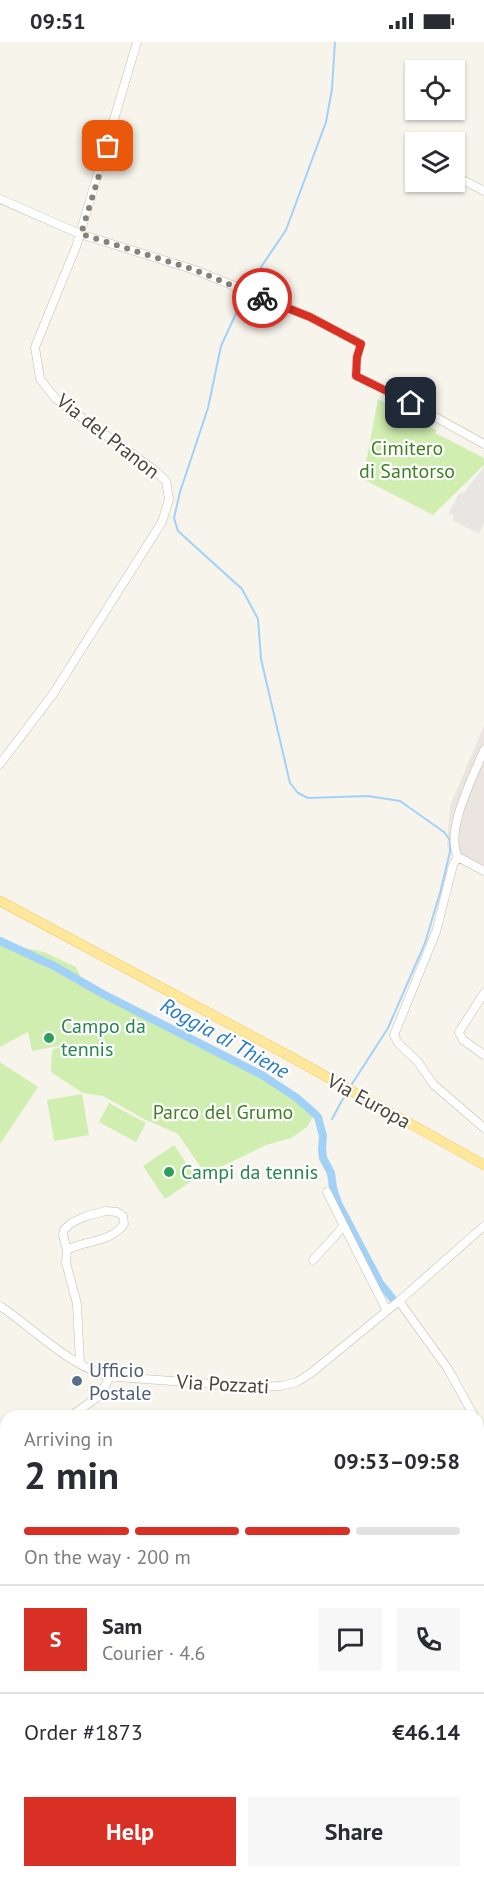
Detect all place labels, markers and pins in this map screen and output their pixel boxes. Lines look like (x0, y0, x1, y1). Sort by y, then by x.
pin (82, 120, 133, 171)
pin (385, 377, 436, 428)
place label: Campo da tennis (61, 1013, 146, 1062)
marker: Campo da tennis (42, 1031, 56, 1045)
place label: Campi da tennis (181, 1159, 318, 1185)
marker: Campi da tennis (162, 1165, 176, 1179)
place label: Ufficio Postale (89, 1357, 151, 1406)
marker: Ufficio Postale (70, 1374, 84, 1388)

